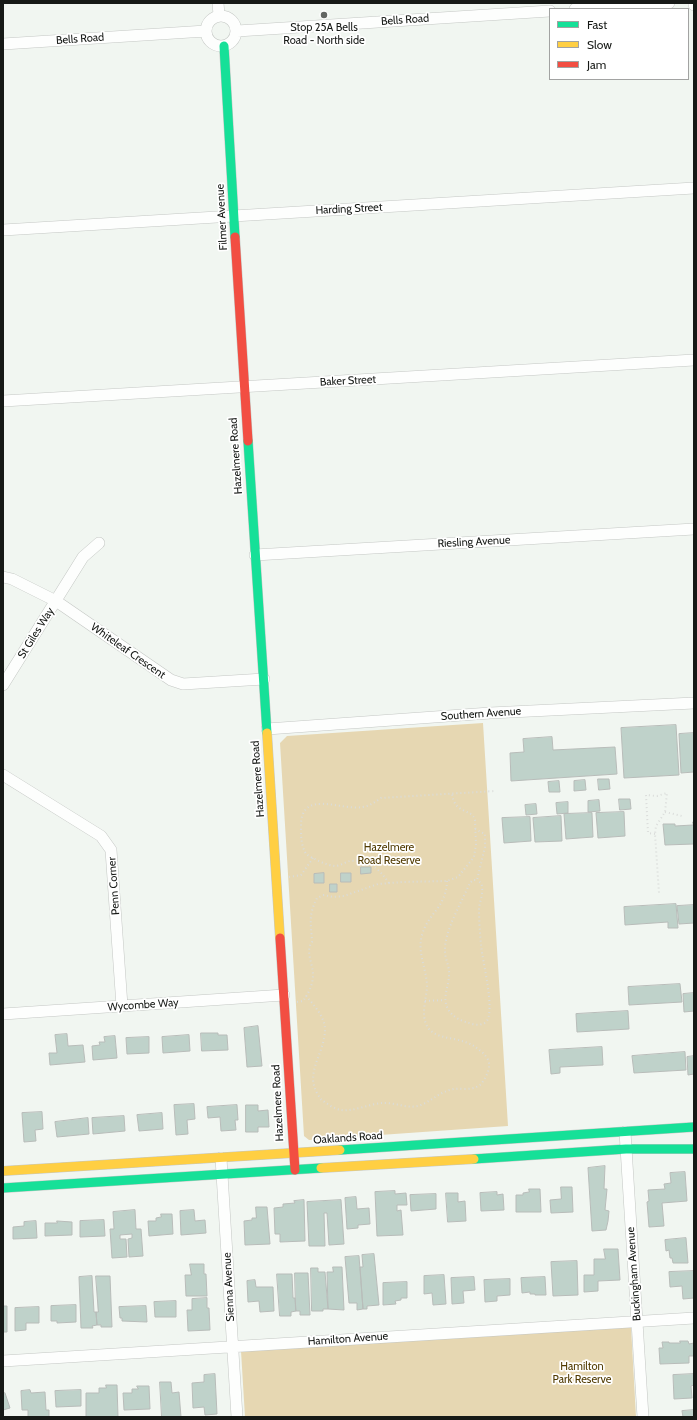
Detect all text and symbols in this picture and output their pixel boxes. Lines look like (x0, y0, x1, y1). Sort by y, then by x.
legend (549, 8, 689, 80)
marker: Stop 25A Bells Road - North side (319, 10, 329, 20)
street label: Bells Road (380, 12, 430, 28)
text: Fast (587, 17, 607, 32)
place label: Stop 25A Bells Road - North side (283, 21, 365, 47)
street label: Bells Road (55, 31, 105, 47)
text: Slow (587, 37, 612, 52)
text: Jam (587, 57, 606, 72)
street label: Filmer Avenue (214, 183, 230, 251)
street label: Harding Street (315, 201, 383, 217)
street label: Baker Street (320, 373, 376, 389)
street label: Hazelmere Road (227, 417, 245, 495)
street label: Riesling Avenue (437, 533, 511, 551)
street label: St Giles Way (15, 605, 57, 661)
street label: Whiteleaf Crescent (88, 620, 168, 682)
street label: Southern Avenue (440, 705, 522, 723)
street label: Hazelmere Road (249, 740, 267, 818)
park label: Hazelmere Road Reserve (358, 841, 420, 867)
street label: Penn Corner (105, 857, 123, 915)
street label: Wycombe Way (107, 996, 179, 1014)
street label: Hazelmere Road (269, 1064, 287, 1142)
street label: Oaklands Road (313, 1129, 383, 1147)
street label: Buckingham Avenue (624, 1226, 644, 1322)
street label: Sienna Avenue (221, 1252, 237, 1322)
street label: Hamilton Avenue (307, 1330, 389, 1348)
park label: Hamilton Park Reserve (553, 1360, 611, 1386)

